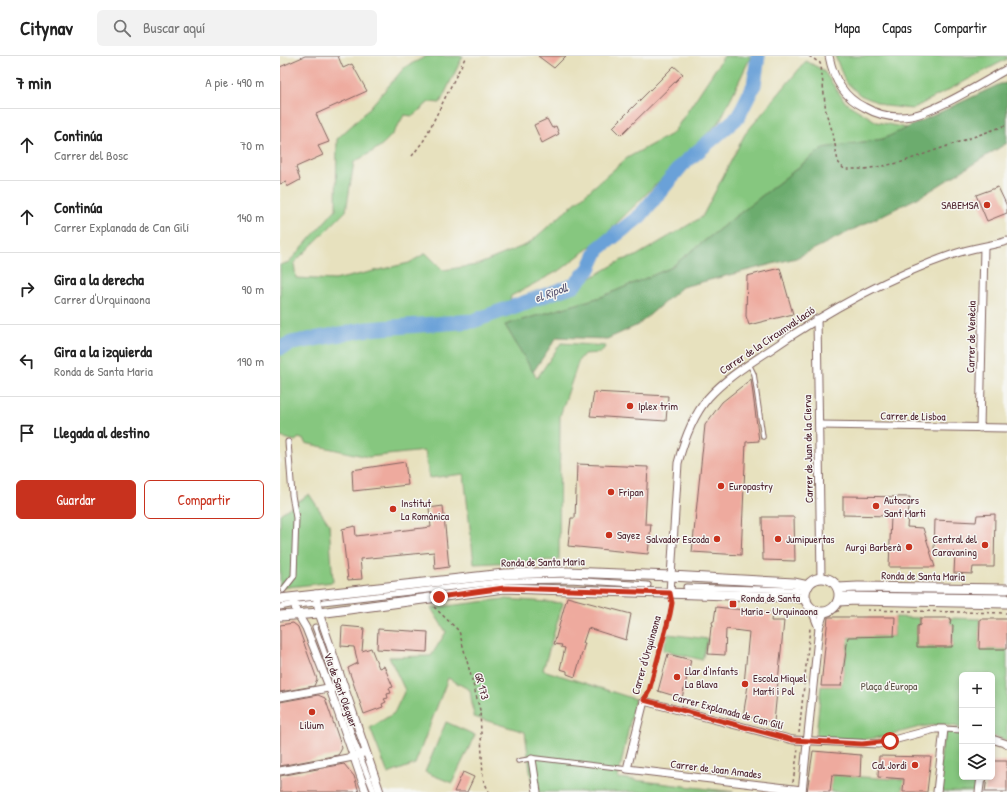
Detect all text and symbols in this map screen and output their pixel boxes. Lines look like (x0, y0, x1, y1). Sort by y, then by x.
search box (97, 10, 377, 46)
text: Citynav (20, 15, 73, 41)
icon: search (111, 17, 133, 39)
text: Buscar aquí (143, 17, 205, 38)
text: Mapa (835, 18, 860, 37)
text: Capas (882, 18, 912, 37)
text: Compartir (934, 18, 987, 37)
text: 7 min (16, 71, 51, 94)
text: A pie · 490 m (205, 73, 264, 91)
text: Continúa (54, 125, 102, 146)
icon: ahead (16, 134, 38, 156)
text: 70 m (240, 136, 264, 154)
text: Carrer del Bosc (54, 146, 128, 164)
text: Continúa (54, 197, 102, 218)
place label: SABEMSA (941, 198, 980, 212)
marker: SABEMSA (982, 200, 992, 210)
icon: ahead (16, 206, 38, 228)
text: 140 m (237, 208, 264, 226)
text: Carrer Explanada de Can Gilí (54, 218, 189, 236)
text: Gira a la derecha (54, 269, 144, 290)
icon: right (16, 278, 38, 300)
water label: el Ripoll (532, 278, 570, 306)
text: 90 m (242, 280, 264, 298)
text: Carrer d'Urquinaona (54, 290, 150, 308)
street label: Carrer de Venècia (963, 300, 979, 373)
street label: Carrer de la Circumval·lació (717, 303, 818, 377)
text: Gira a la izquierda (54, 341, 152, 362)
icon: left (16, 350, 38, 372)
text: 190 m (237, 352, 264, 370)
text: Ronda de Santa Maria (54, 362, 153, 380)
street label: Carrer de Juan de la Cierva (800, 394, 816, 503)
place label: Iplex trim (638, 399, 679, 413)
marker: Iplex trim (625, 401, 635, 411)
street label: Carrer de Lisboa (880, 408, 946, 424)
icon: arrive (16, 422, 38, 444)
text: Llegada al destino (54, 422, 150, 443)
place label: Europastry (729, 479, 773, 493)
button: Guardar (16, 480, 136, 519)
button: Compartir (144, 480, 264, 519)
marker: Europastry (716, 481, 726, 491)
place label: Fripan (618, 485, 644, 499)
marker: Fripan (606, 487, 616, 497)
place label: Autocars Sant Marti (884, 493, 926, 520)
place label: Institut La Romànica (401, 496, 450, 523)
marker: Autocars Sant Marti (871, 501, 881, 511)
marker: Institut La Romànica (388, 504, 398, 514)
place label: Sayez (617, 528, 640, 542)
marker: Sayez (604, 530, 614, 540)
place label: Salvador Escoda (646, 532, 710, 546)
place label: Jumipuertas (786, 532, 834, 546)
place label: Central del Caravaning (932, 532, 977, 559)
marker: Salvador Escoda (712, 534, 722, 544)
marker: Jumipuertas (773, 534, 783, 544)
place label: Aurgi Barberà (846, 540, 902, 554)
marker: Central del Caravaning (980, 540, 990, 550)
marker: Aurgi Barberà (904, 542, 914, 552)
street label: Ronda de Santa Maria (501, 554, 586, 570)
street label: Ronda de Santa Maria (881, 568, 966, 584)
route end (430, 588, 448, 606)
place label: Ronda de Santa Maria - Urquinaona (741, 591, 818, 618)
marker: Ronda de Santa Maria - Urquinaona (728, 599, 738, 609)
street label: Carrer d'Urquinaona (628, 613, 664, 696)
street label: Via de Sant Oleguer (321, 651, 361, 730)
place label: Llar d'Infants La Blava (685, 664, 738, 691)
street label: GR 173 (472, 671, 492, 701)
place label: Escola Miquel Martí i Pol (753, 671, 806, 698)
marker: Llar d'Infants La Blava (672, 672, 682, 682)
map controls (959, 672, 995, 780)
button: + (959, 672, 995, 708)
marker: Escola Miquel Martí i Pol (740, 679, 750, 689)
park label: Plaça d'Europa (861, 679, 918, 693)
street label: Carrer Explanada de Can Gilí (671, 689, 785, 733)
marker: Lilium (307, 707, 317, 717)
button: − (959, 708, 995, 744)
place label: Lilium (300, 718, 324, 732)
route start (881, 732, 899, 750)
button: layers (959, 744, 995, 780)
street label: Carrer de Joan Amades (670, 756, 762, 782)
place label: Cal Jordi (872, 758, 907, 772)
marker: Cal Jordi (910, 760, 920, 770)

